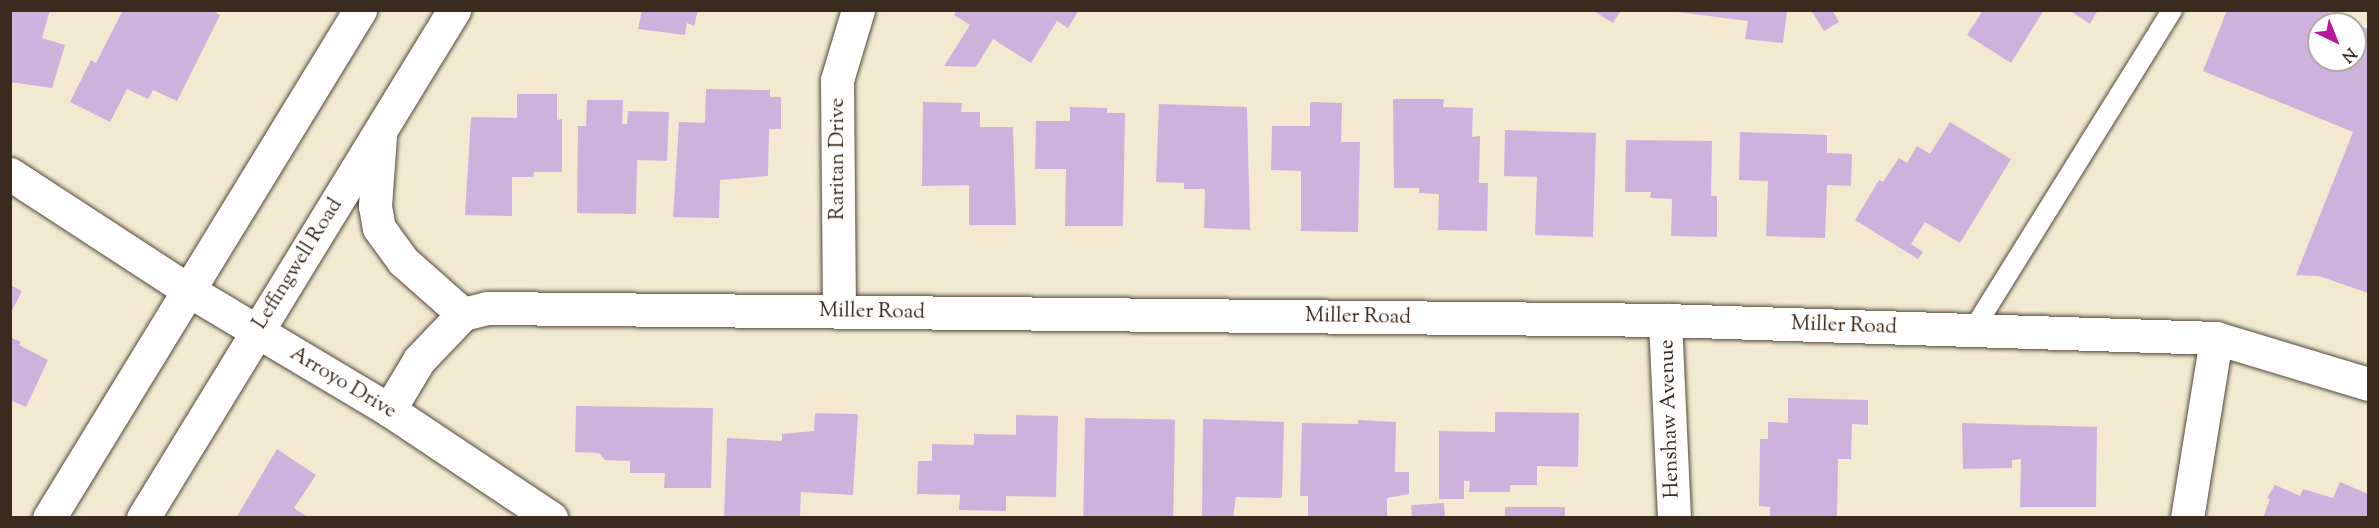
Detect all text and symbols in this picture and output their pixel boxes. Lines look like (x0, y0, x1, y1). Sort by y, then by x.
north arrow (2307, 12, 2367, 72)
text: N (2336, 41, 2361, 67)
street label: Raritan Drive (825, 98, 851, 220)
street label: Leffingwell Road (248, 194, 348, 334)
street label: Miller Road (819, 298, 925, 326)
street label: Miller Road (1305, 303, 1411, 331)
street label: Miller Road (1791, 312, 1897, 340)
street label: Henshaw Avenue (1655, 339, 1685, 499)
street label: Arroyo Drive (285, 341, 401, 425)

